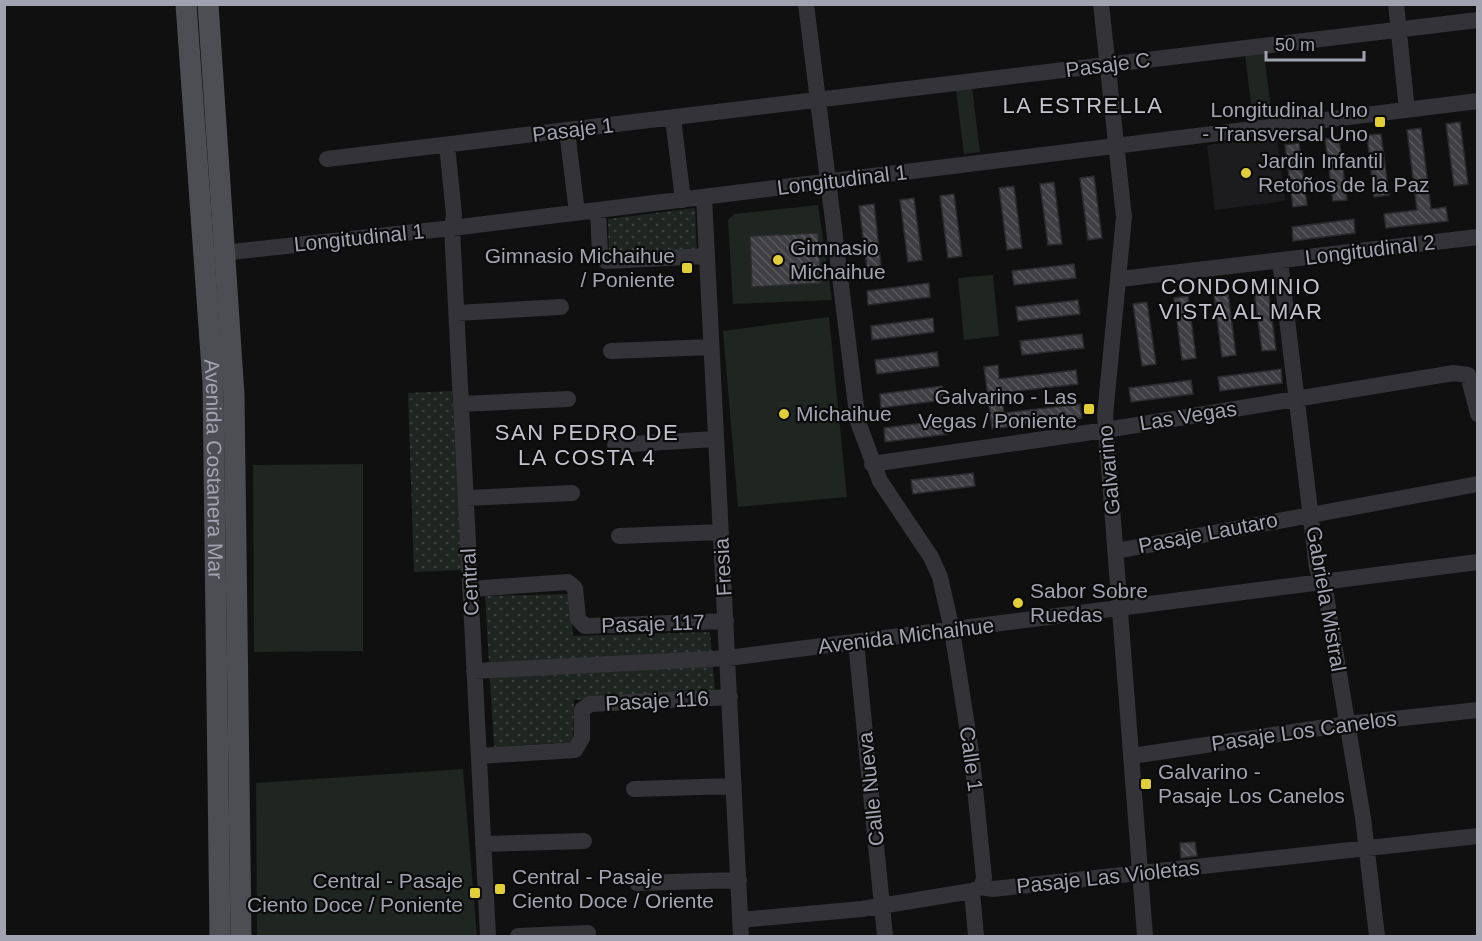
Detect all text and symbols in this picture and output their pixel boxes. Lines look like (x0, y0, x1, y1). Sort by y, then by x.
scale bar (1266, 24, 1364, 62)
text: 50 m (1275, 35, 1315, 55)
street label: Pasaje C (1064, 48, 1152, 81)
district label: LA ESTRELLA (1003, 93, 1163, 118)
place label: Longitudinal Uno - Transversal Uno (1202, 98, 1368, 145)
street label: Pasaje 1 (531, 113, 615, 146)
marker: Longitudinal Uno - Transversal Uno (1373, 115, 1387, 129)
place label: Jardin Infantil Retoños de la Paz (1258, 149, 1430, 196)
street label: Longitudinal 1 (776, 160, 908, 199)
marker: Jardin Infantil Retoños de la Paz (1239, 166, 1253, 180)
street label: Longitudinal 1 (293, 219, 425, 256)
street label: Longitudinal 2 (1304, 230, 1436, 269)
place label: Gimnasio Michaihue (790, 236, 886, 283)
place label: Gimnasio Michaihue / Poniente (485, 244, 675, 291)
marker: Gimnasio Michaihue (771, 253, 785, 267)
marker: Gimnasio Michaihue / Poniente (680, 261, 694, 275)
district label: CONDOMINIO VISTA AL MAR (1159, 274, 1323, 324)
street label: Avenida Costanera Mar (200, 358, 227, 579)
place label: Galvarino - Las Vegas / Poniente (918, 385, 1077, 432)
street label: Las Vegas (1138, 396, 1238, 435)
place label: Michaihue (796, 402, 892, 425)
marker: Galvarino - Las Vegas / Poniente (1082, 402, 1096, 416)
marker: Michaihue (777, 407, 791, 421)
district label: SAN PEDRO DE LA COSTA 4 (495, 420, 679, 470)
street label: Galvarino (1093, 424, 1124, 516)
street label: Pasaje Lautaro (1136, 508, 1279, 557)
street label: Gabriela Mistral (1302, 525, 1351, 673)
street label: Fresia (709, 537, 736, 597)
street label: Central (456, 548, 483, 616)
place label: Sabor Sobre Ruedas (1030, 579, 1148, 626)
marker: Sabor Sobre Ruedas (1011, 596, 1025, 610)
street label: Pasaje 117 (601, 610, 705, 637)
street label: Avenida Michaihue (817, 613, 995, 658)
street label: Pasaje 116 (605, 686, 709, 715)
street label: Pasaje Los Canelos (1210, 706, 1398, 755)
street label: Calle 1 (956, 725, 987, 793)
street label: Calle Nueva (853, 731, 888, 847)
place label: Galvarino - Pasaje Los Canelos (1158, 760, 1345, 807)
marker: Galvarino - Pasaje Los Canelos (1139, 777, 1153, 791)
street label: Pasaje Las Violetas (1015, 855, 1201, 898)
place label: Central - Pasaje Ciento Doce / Oriente (512, 865, 714, 912)
place label: Central - Pasaje Ciento Doce / Poniente (247, 869, 463, 916)
marker: Central - Pasaje Ciento Doce / Oriente (493, 882, 507, 896)
marker: Central - Pasaje Ciento Doce / Poniente (468, 886, 482, 900)

